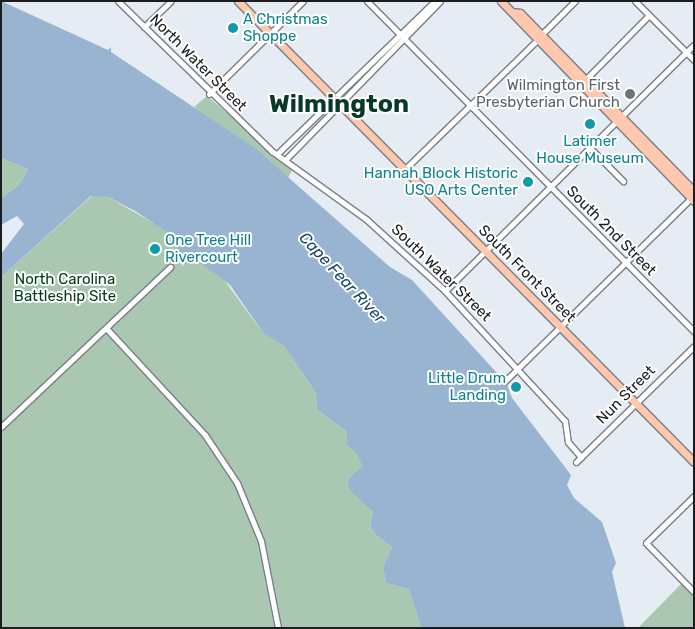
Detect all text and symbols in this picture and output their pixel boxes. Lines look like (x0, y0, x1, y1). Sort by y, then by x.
place label: A Christmas Shoppe (243, 10, 328, 45)
street label: North Water Street (146, 11, 250, 115)
marker: A Christmas Shoppe (227, 22, 239, 34)
place label: Wilmington First Presbyterian Church (476, 76, 620, 111)
marker: Wilmington First Presbyterian Church (624, 88, 636, 100)
district label: Wilmington (269, 89, 409, 119)
marker: Latimer House Museum (584, 118, 596, 130)
place label: Latimer House Museum (536, 132, 644, 167)
place label: Hannah Block Historic USO Arts Center (364, 164, 518, 199)
marker: Hannah Block Historic USO Arts Center (522, 176, 534, 188)
street label: South 2nd Street (562, 182, 660, 280)
street label: South Water Street (387, 220, 495, 326)
street label: South Front Street (475, 222, 579, 326)
water label: Cape Fear River (295, 228, 389, 328)
place label: One Tree Hill Rivercourt (165, 231, 251, 266)
marker: One Tree Hill Rivercourt (149, 243, 161, 255)
park label: North Carolina Battleship Site (14, 270, 116, 305)
street label: Nun Street (593, 362, 659, 428)
place label: Little Drum Landing (428, 369, 506, 404)
marker: Little Drum Landing (510, 381, 522, 393)

